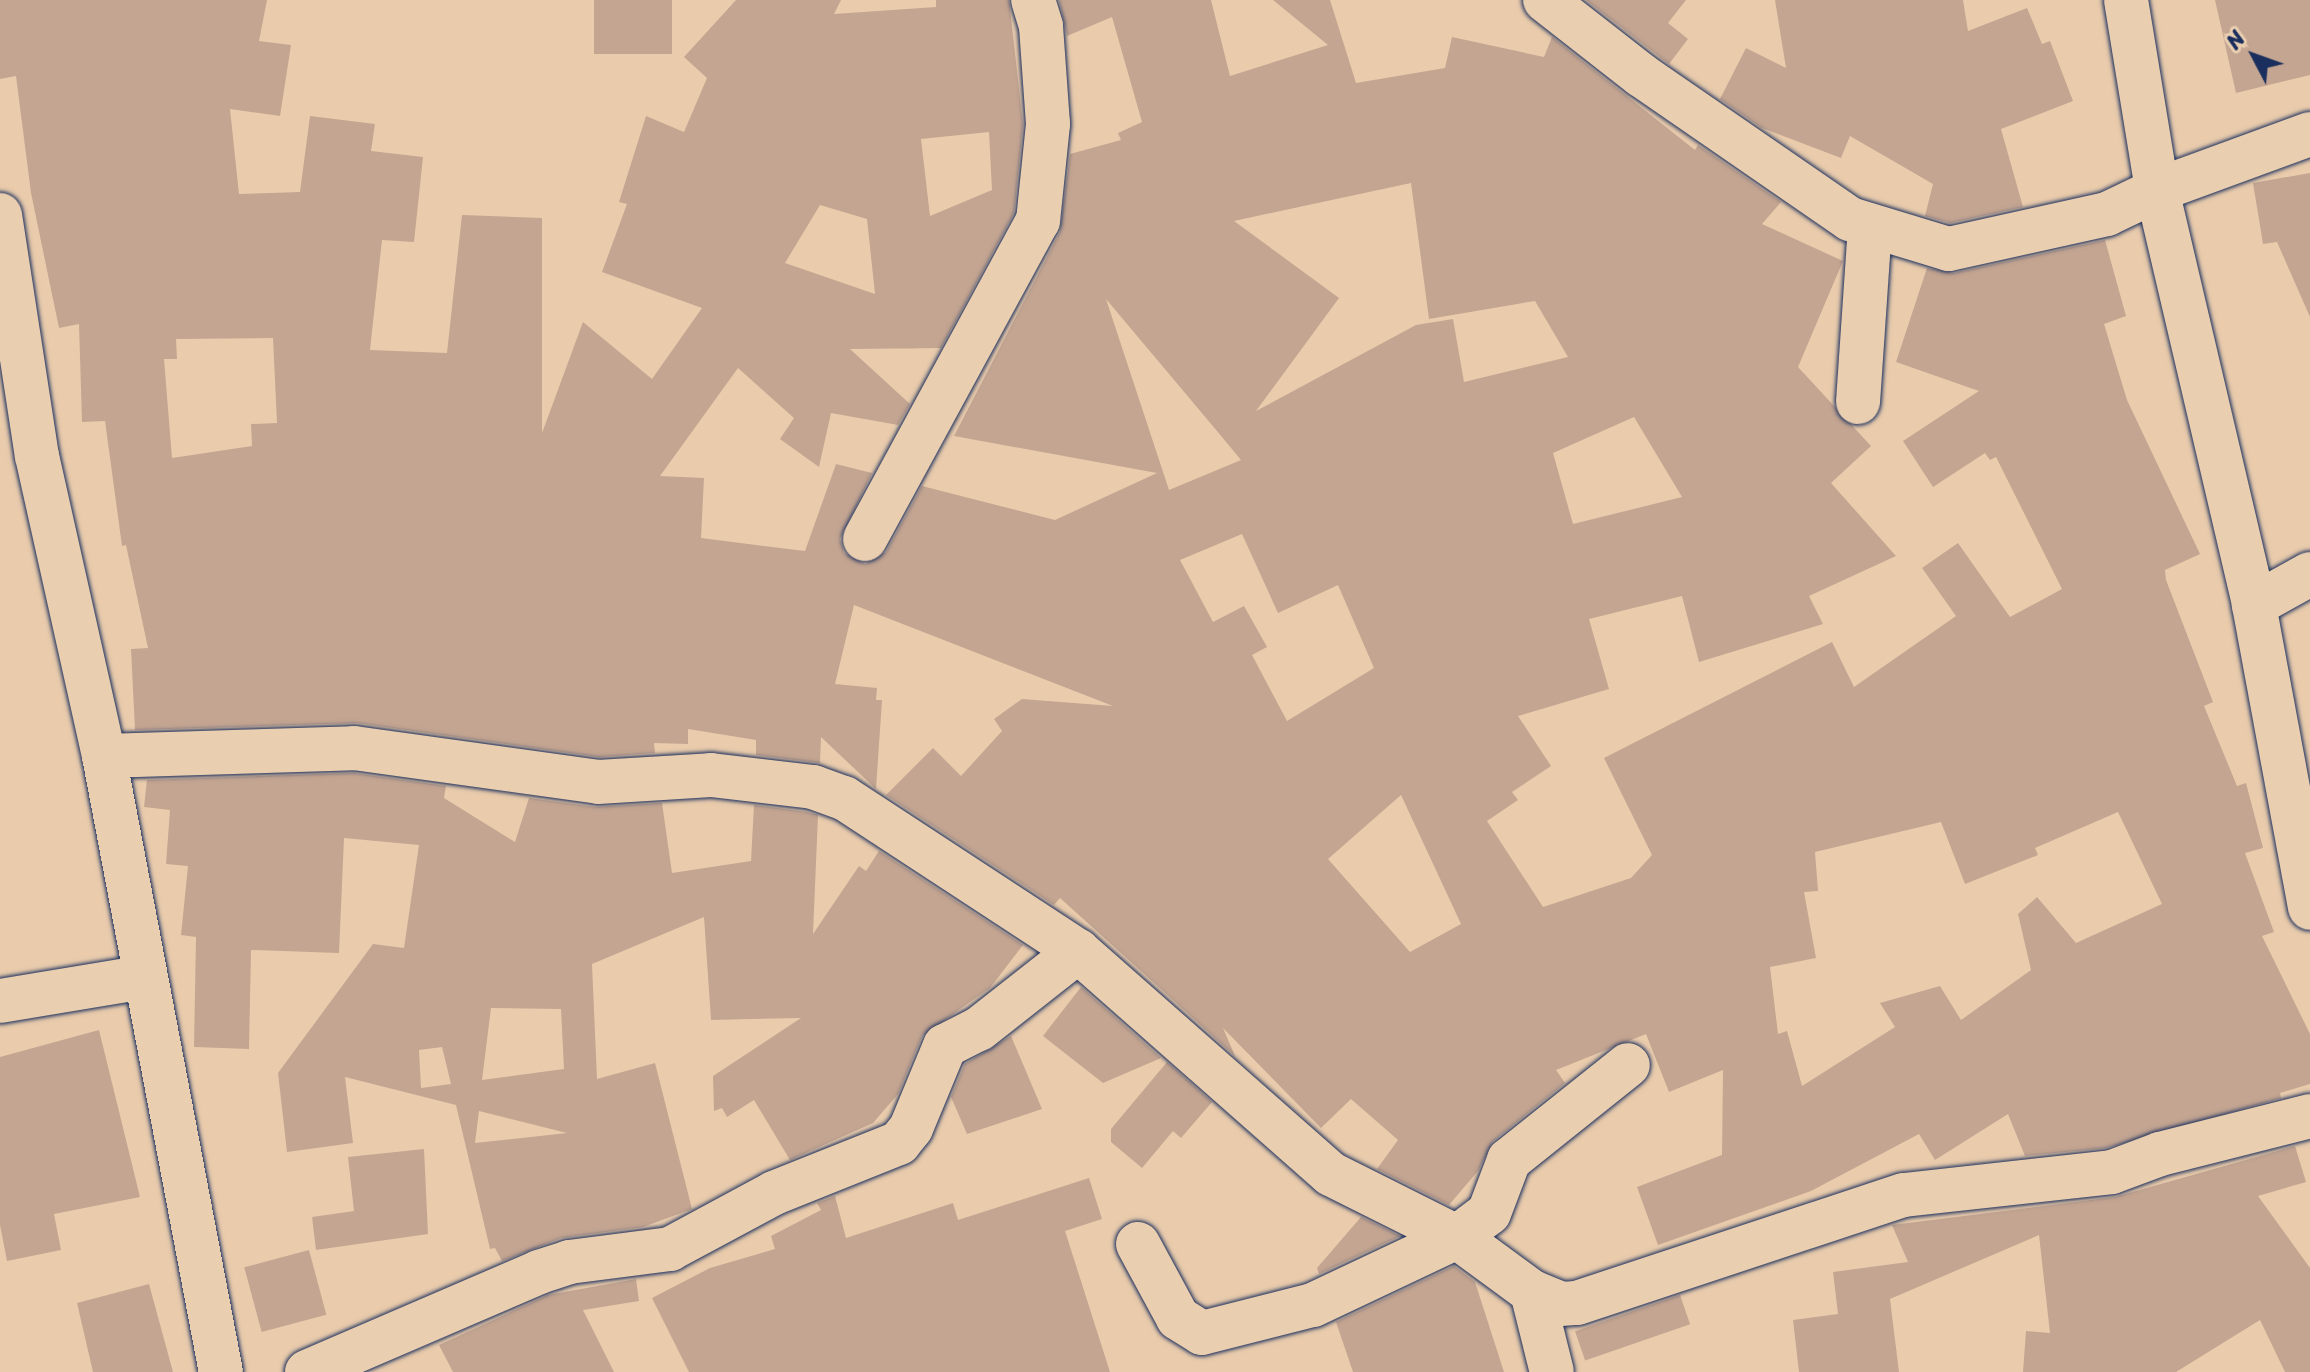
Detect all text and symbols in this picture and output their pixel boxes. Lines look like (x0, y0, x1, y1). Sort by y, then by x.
north arrow (2214, 16, 2294, 96)
text: N (2216, 21, 2255, 58)

